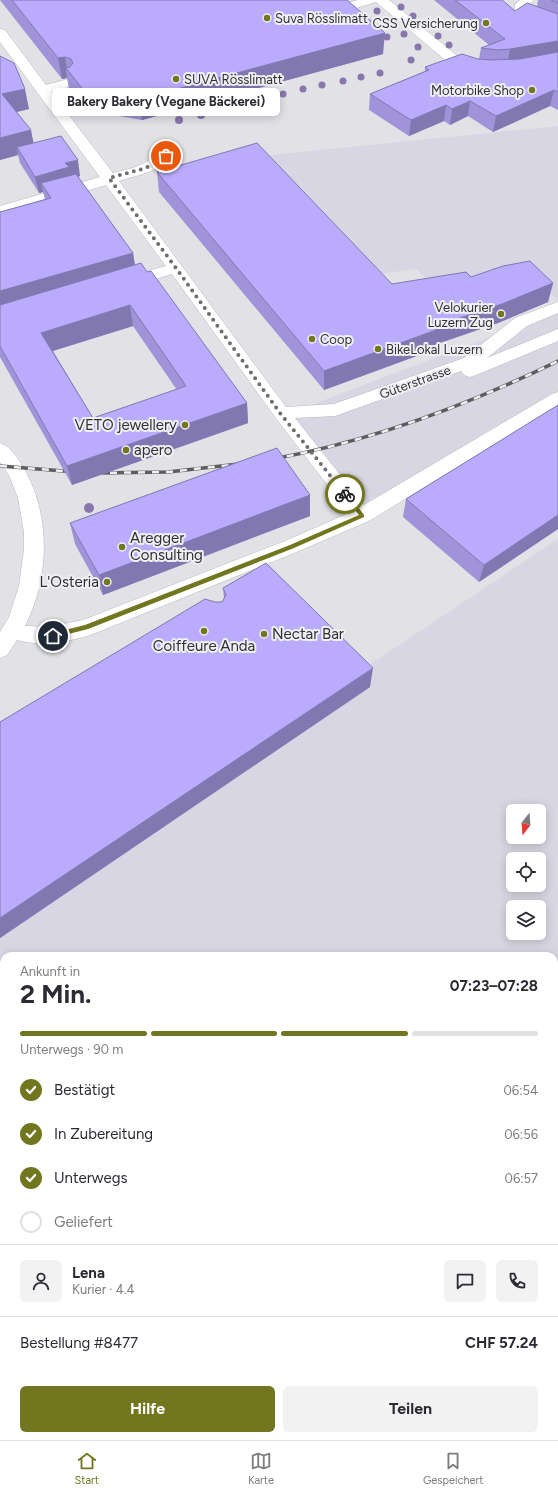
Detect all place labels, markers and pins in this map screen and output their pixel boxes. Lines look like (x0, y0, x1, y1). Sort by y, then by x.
place label: Suva Rösslimatt (275, 11, 368, 26)
marker: Suva Rösslimatt (262, 13, 272, 23)
place label: CSS Versicherung (372, 16, 478, 31)
marker: CSS Versicherung (481, 18, 491, 28)
place label: SUVA Rösslimatt (184, 72, 283, 87)
marker: SUVA Rösslimatt (171, 74, 181, 84)
place label: Motorbike Shop (431, 83, 524, 98)
marker: Motorbike Shop (527, 85, 537, 95)
callout: Bakery Bakery (Vegane Bäckerei) (52, 88, 280, 116)
pin (149, 139, 183, 173)
place label: Velokurier Luzern Zug (427, 300, 494, 330)
marker: Velokurier Luzern Zug (496, 309, 506, 319)
place label: Coop (320, 332, 352, 347)
marker: Coop (307, 334, 317, 344)
place label: BikeLokal Luzern (386, 342, 483, 357)
marker: BikeLokal Luzern (373, 344, 383, 354)
place label: VETO jewellery (75, 416, 177, 434)
marker: VETO jewellery (180, 420, 190, 430)
place label: apero (134, 441, 173, 459)
marker: apero (121, 445, 131, 455)
place label: Aregger Consulting (130, 529, 203, 564)
marker: Aregger Consulting (117, 542, 127, 552)
place label: L'Osteria (40, 573, 99, 591)
marker: L'Osteria (102, 577, 112, 587)
pin (36, 619, 70, 653)
place label: Nectar Bar (272, 625, 344, 643)
marker: Coiffeure Anda (199, 626, 209, 636)
marker: Nectar Bar (259, 629, 269, 639)
place label: Coiffeure Anda (153, 637, 255, 655)

